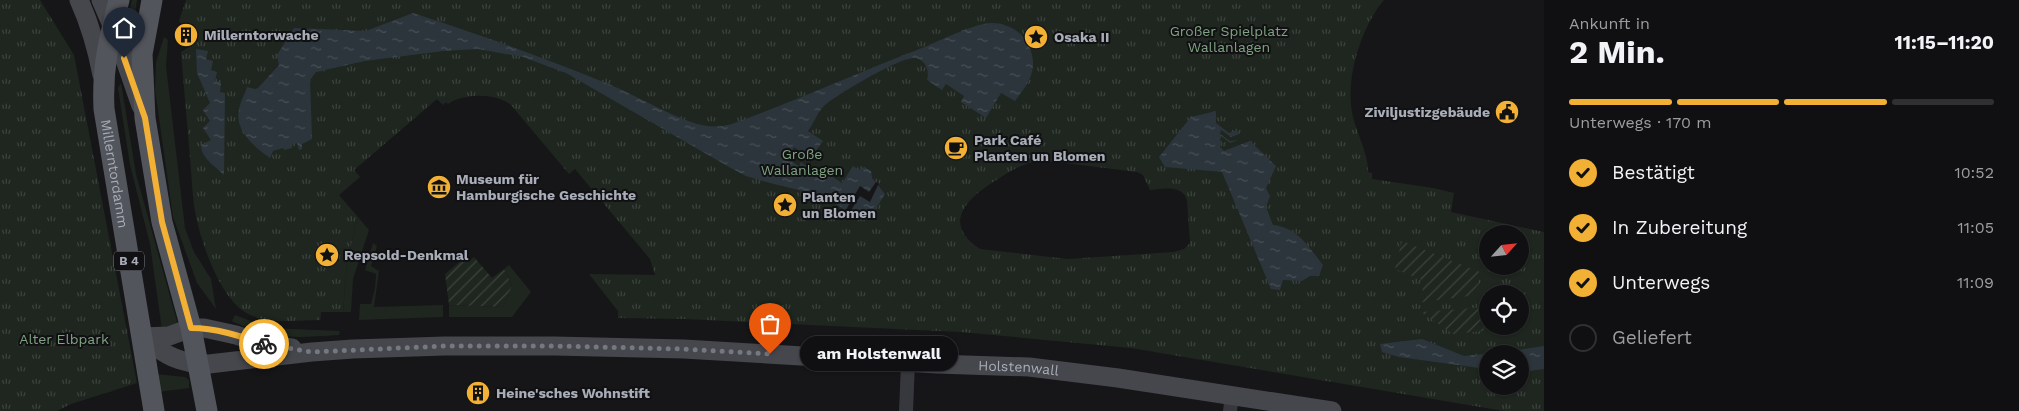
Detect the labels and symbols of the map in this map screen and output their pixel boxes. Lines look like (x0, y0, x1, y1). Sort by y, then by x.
pin (103, 7, 145, 58)
building icon: Millerntorwache (173, 22, 199, 48)
park label: Großer Spielplatz Wallanlagen (1170, 23, 1288, 55)
place icon: Osaka II (1023, 24, 1049, 50)
place label: Millerntorwache (204, 27, 319, 43)
place label: Osaka II (1054, 29, 1109, 45)
public building icon: Ziviljustizgebäude (1494, 99, 1520, 125)
place label: Ziviljustizgebäude (1365, 104, 1490, 120)
street label: Millerntordamm (98, 118, 132, 229)
place label: Park Café Planten un Blomen (974, 132, 1106, 164)
cafe icon: Park Café Planten un Blomen (943, 135, 969, 161)
park label: Große Wallanlagen (761, 146, 843, 178)
place label: Museum für Hamburgische Geschichte (456, 171, 636, 203)
museum icon: Museum für Hamburgische Geschichte (426, 174, 452, 200)
place label: Planten un Blomen (802, 189, 876, 221)
place icon: Planten un Blomen (772, 192, 798, 218)
north arrow (1479, 225, 1529, 275)
place icon: Repsold-Denkmal (314, 242, 340, 268)
place label: Repsold-Denkmal (344, 247, 469, 263)
road number: B 4 (114, 252, 144, 270)
pin (749, 303, 791, 354)
courier (239, 319, 289, 369)
park label: Alter Elbpark (19, 331, 109, 347)
callout: am Holstenwall (800, 336, 958, 372)
street label: Holstenwall (978, 357, 1060, 379)
building icon: Heine'sches Wohnstift (465, 380, 491, 406)
place label: Heine'sches Wohnstift (496, 385, 650, 401)

